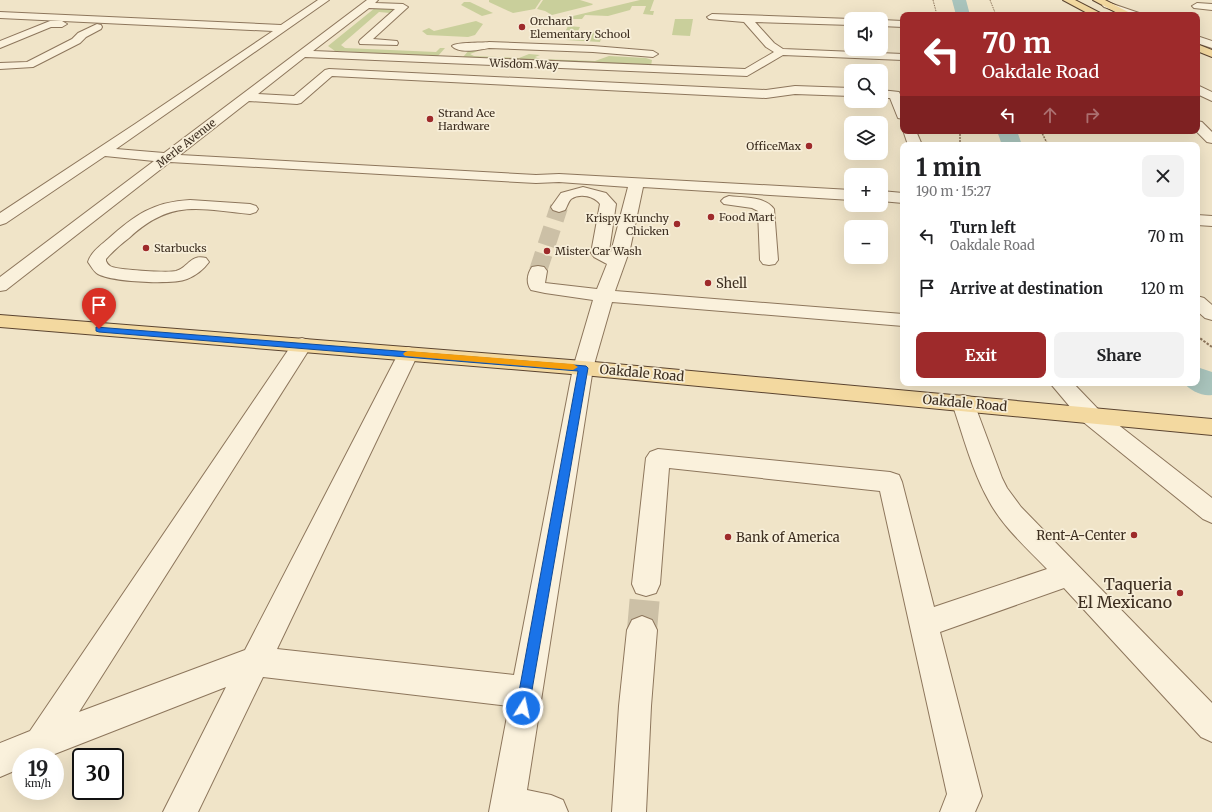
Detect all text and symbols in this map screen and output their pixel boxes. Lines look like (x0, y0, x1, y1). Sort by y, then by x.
map controls (844, 12, 888, 264)
button: sound (844, 12, 888, 56)
place label: Orchard Elementary School (530, 14, 631, 41)
marker: Orchard Elementary School (517, 22, 527, 32)
text: 70 m (982, 25, 1051, 61)
icon: left (916, 28, 968, 80)
street label: Wisdom Way (488, 56, 559, 72)
text: Oakdale Road (982, 60, 1099, 83)
button: search (844, 64, 888, 108)
icon: left (997, 104, 1019, 126)
icon: ahead (1039, 104, 1061, 126)
icon: right (1081, 104, 1103, 126)
place label: Strand Ace Hardware (438, 106, 495, 133)
marker: Strand Ace Hardware (425, 114, 435, 124)
street label: Merle Avenue (153, 115, 219, 171)
button: layers (844, 116, 888, 160)
place label: OfficeMax (746, 139, 801, 153)
marker: OfficeMax (804, 141, 814, 151)
text: 1 min (916, 152, 981, 183)
button: close (1142, 155, 1184, 197)
button: + (844, 168, 888, 212)
text: 190 m · 15:27 (916, 183, 991, 200)
place label: Food Mart (719, 210, 775, 224)
place label: Krispy Krunchy Chicken (586, 211, 670, 238)
marker: Food Mart (706, 212, 716, 222)
text: Turn left (950, 218, 1016, 237)
marker: Krispy Krunchy Chicken (672, 219, 682, 229)
button: − (844, 220, 888, 264)
icon: left (916, 225, 938, 247)
text: 70 m (1148, 227, 1184, 246)
text: Oakdale Road (950, 237, 1035, 254)
place label: Starbucks (154, 241, 207, 255)
marker: Starbucks (141, 243, 151, 253)
place label: Mister Car Wash (555, 244, 643, 258)
marker: Mister Car Wash (542, 246, 552, 256)
place label: Shell (716, 275, 747, 292)
icon: arrive (916, 277, 938, 299)
marker: Shell (703, 278, 713, 288)
text: Arrive at destination (950, 279, 1103, 298)
text: 120 m (1141, 279, 1184, 298)
pin (82, 288, 116, 329)
icon: arrive (88, 294, 110, 316)
button: Exit (916, 332, 1046, 378)
button: Share (1054, 332, 1184, 378)
street label: Oakdale Road (599, 361, 685, 385)
street label: Oakdale Road (922, 391, 1008, 415)
place label: Rent-A-Center (1036, 527, 1126, 544)
place label: Bank of America (736, 529, 840, 546)
marker: Rent-A-Center (1129, 530, 1139, 540)
marker: Bank of America (723, 532, 733, 542)
place label: Taqueria El Mexicano (1078, 574, 1172, 612)
marker: Taqueria El Mexicano (1175, 588, 1185, 598)
position arrow (502, 687, 544, 729)
speed limit sign: 30 (72, 748, 124, 800)
text: 19 (28, 756, 48, 781)
text: km/h (25, 777, 51, 790)

